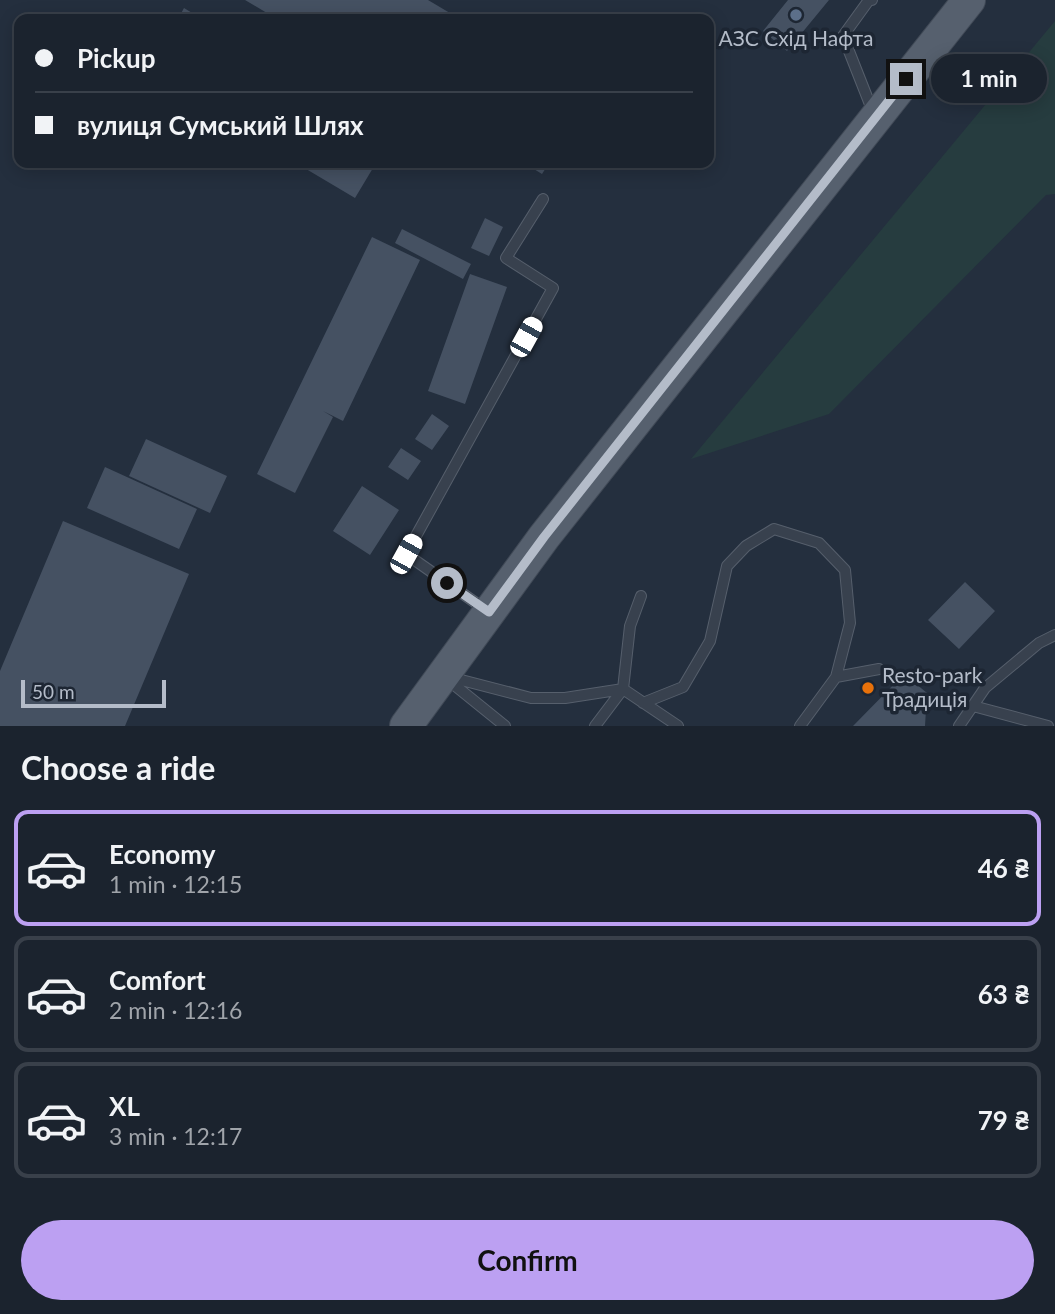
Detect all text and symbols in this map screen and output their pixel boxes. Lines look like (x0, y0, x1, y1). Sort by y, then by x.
marker: АЗС Схід Нафта (788, 7, 804, 23)
place label: АЗС Схід Нафта (718, 25, 874, 50)
text: Pickup (77, 42, 156, 74)
callout: 1 min (930, 55, 1046, 104)
route end (890, 63, 922, 95)
text: 1 min (960, 64, 1018, 92)
text: вулиця Сумський Шлях (77, 109, 364, 141)
car (507, 314, 546, 360)
car (387, 531, 426, 577)
route start (431, 567, 463, 599)
place label: Resto-park Традиція (882, 662, 983, 711)
scale bar (21, 677, 166, 709)
text: 50 m (32, 680, 75, 703)
marker: Resto-park Традиція (860, 680, 876, 696)
text: Choose a ride (21, 748, 215, 787)
icon: car (25, 837, 88, 900)
text: Economy (109, 838, 215, 870)
text: 46 ₴ (978, 852, 1030, 884)
text: 1 min · 12:15 (109, 870, 242, 898)
icon: car (25, 963, 88, 1026)
text: Comfort (109, 964, 206, 996)
text: 63 ₴ (978, 978, 1030, 1010)
text: 2 min · 12:16 (109, 996, 242, 1024)
icon: car (25, 1089, 88, 1152)
text: XL (109, 1090, 140, 1122)
text: 79 ₴ (978, 1104, 1030, 1136)
text: 3 min · 12:17 (109, 1122, 242, 1150)
button: Confirm (21, 1220, 1034, 1300)

